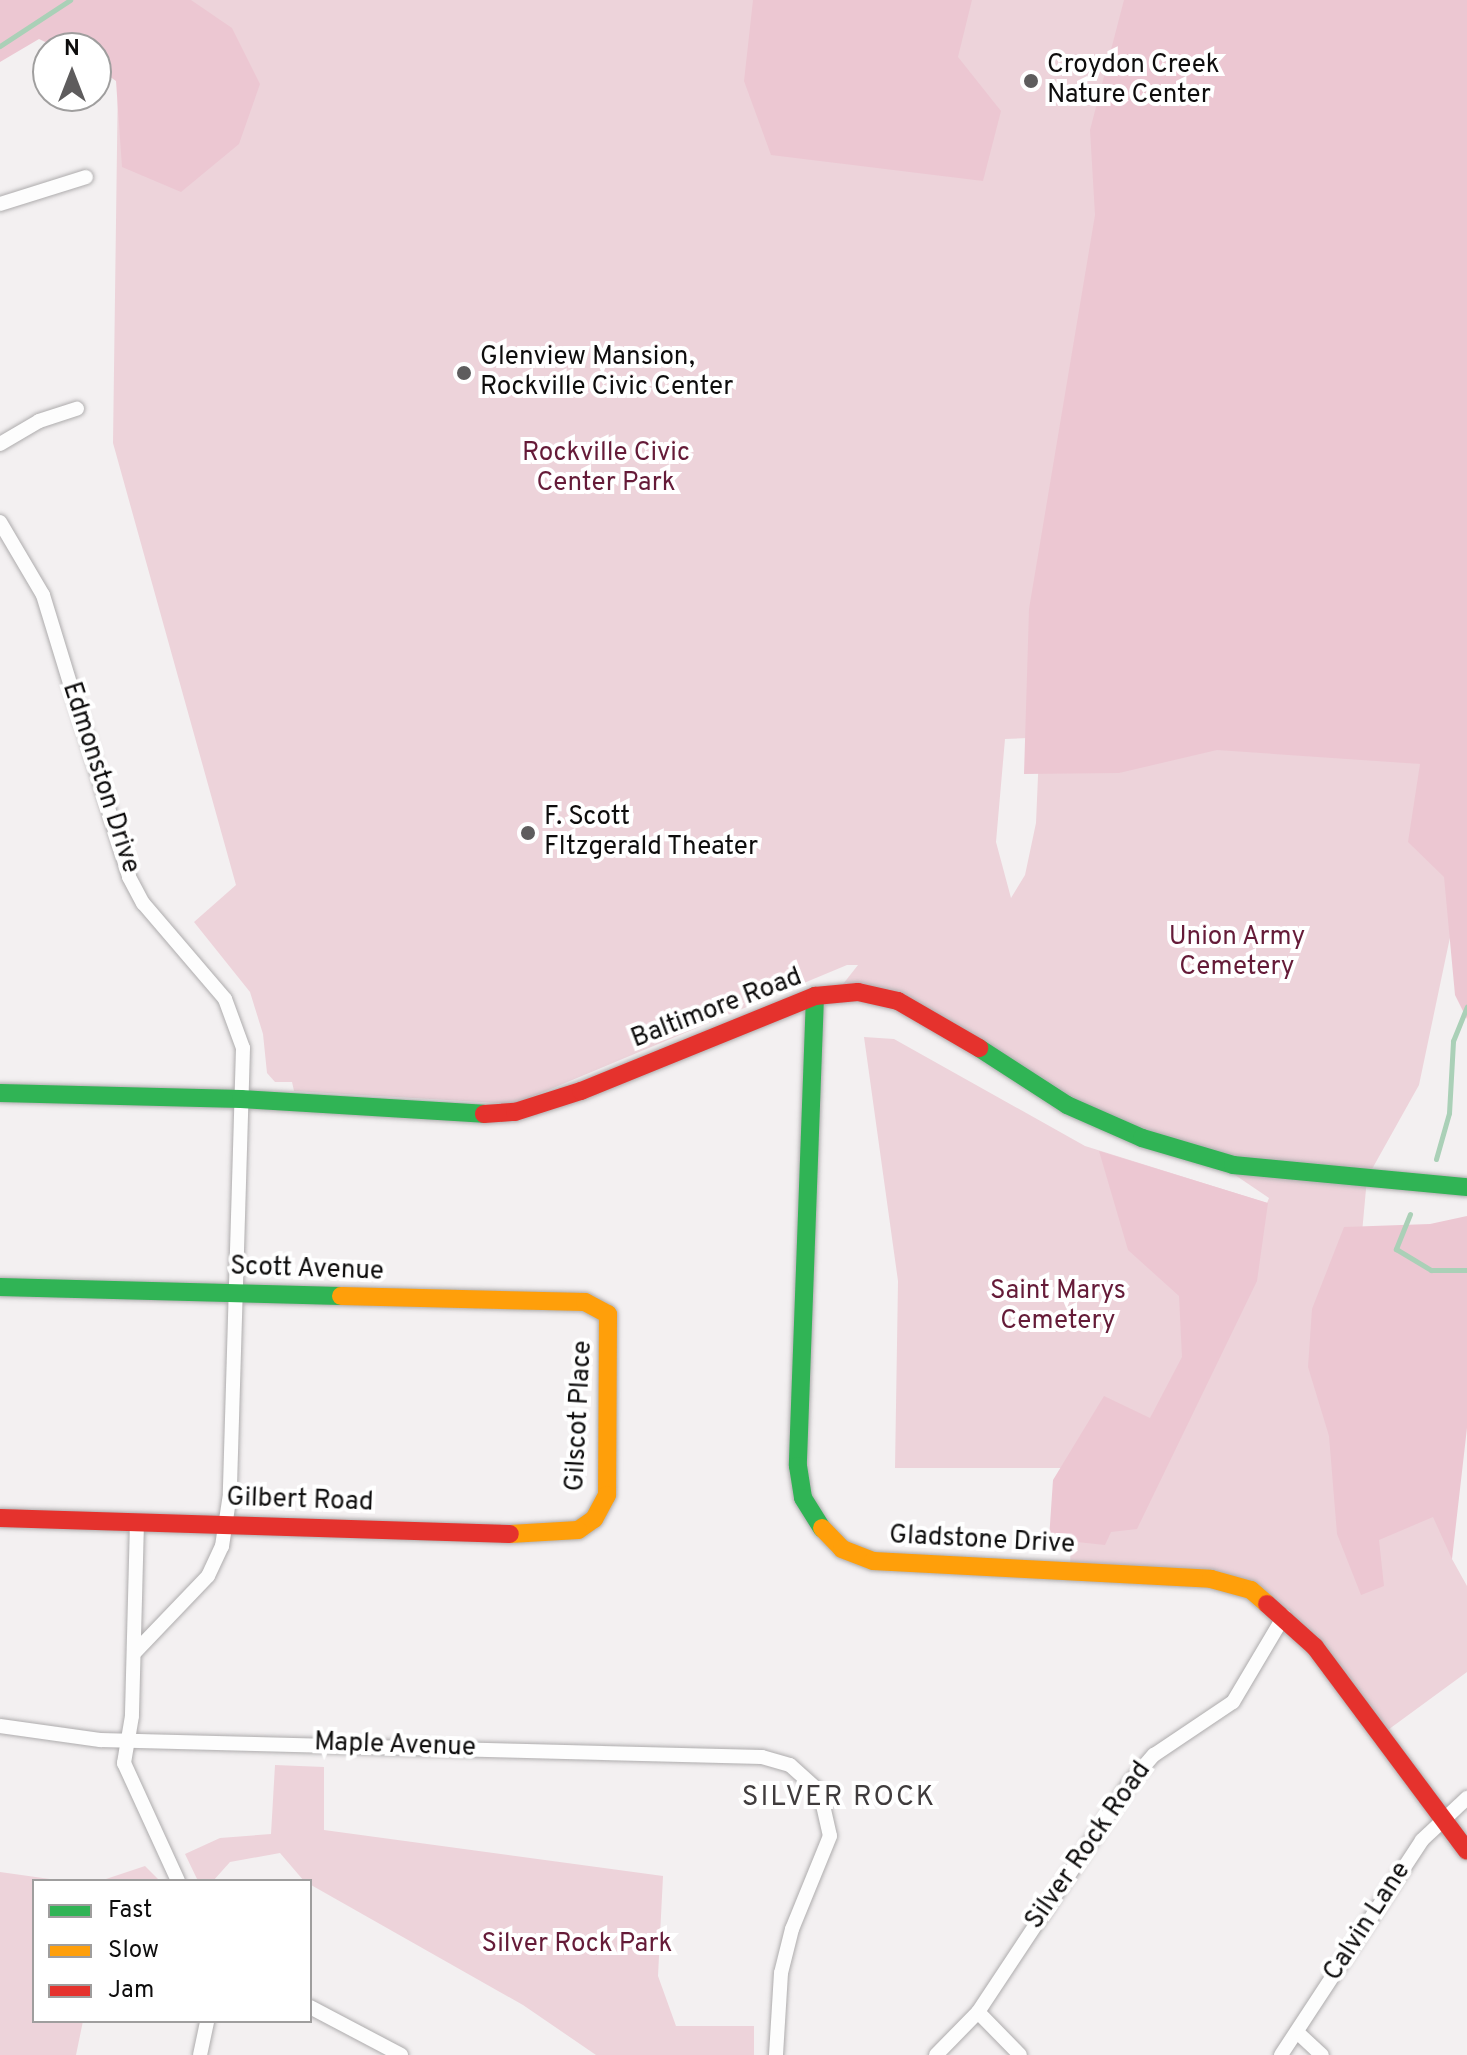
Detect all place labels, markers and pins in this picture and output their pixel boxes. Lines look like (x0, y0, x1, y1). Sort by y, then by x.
place label: Croydon Creek Nature Center (1047, 50, 1220, 112)
marker: Croydon Creek Nature Center (1022, 72, 1040, 90)
place label: Glenview Mansion, Rockville Civic Center (480, 342, 733, 404)
marker: Glenview Mansion, Rockville Civic Center (455, 364, 473, 382)
place label: F. Scott FItzgerald Theater (544, 802, 759, 864)
marker: F. Scott FItzgerald Theater (519, 824, 537, 842)

